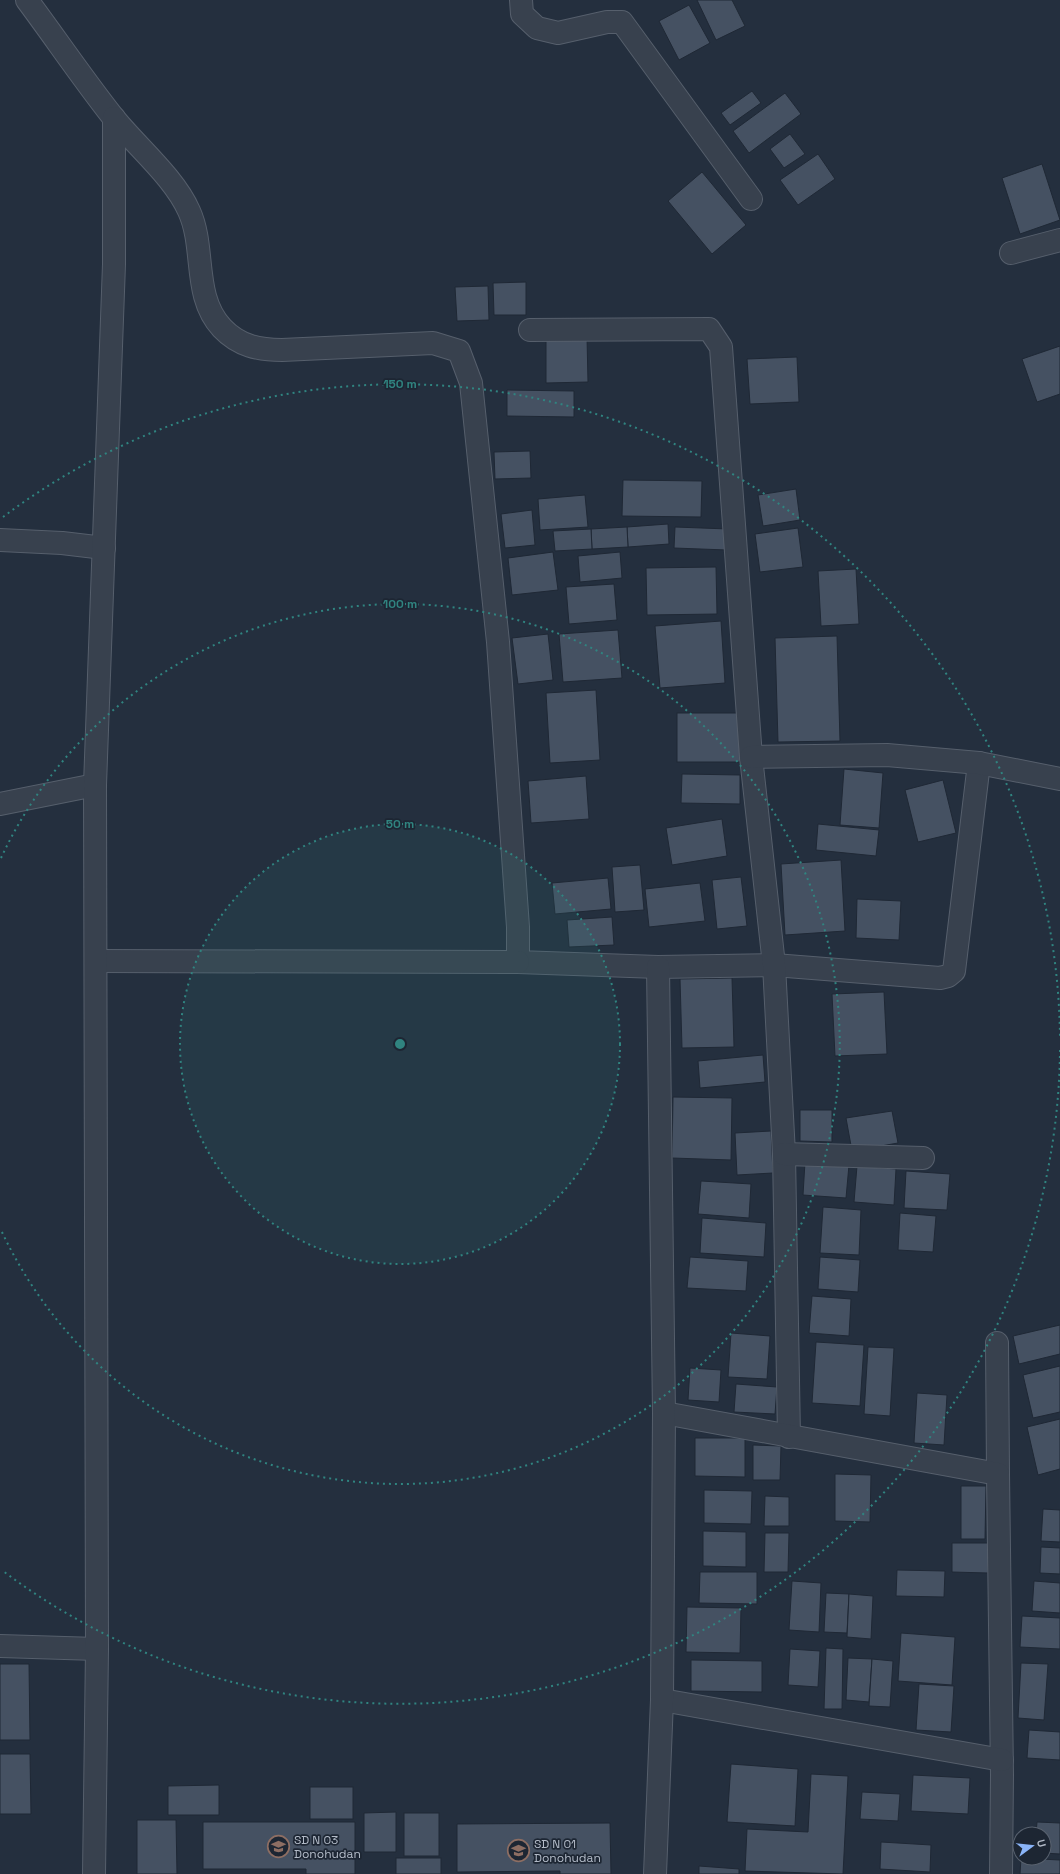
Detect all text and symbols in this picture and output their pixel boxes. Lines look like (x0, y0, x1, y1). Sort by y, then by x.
text: 150 m (383, 376, 417, 392)
text: 100 m (383, 596, 417, 612)
text: 50 m (386, 816, 414, 832)
centre of rings (393, 1037, 407, 1051)
north arrow (1012, 1826, 1052, 1866)
place label: SD N 03 Donohudan (294, 1832, 361, 1862)
school or university icon: SD N 03 Donohudan (265, 1834, 291, 1860)
place label: SD N 01 Donohudan (534, 1836, 601, 1866)
school or university icon: SD N 01 Donohudan (506, 1838, 532, 1864)
text: U (1034, 1838, 1049, 1849)

